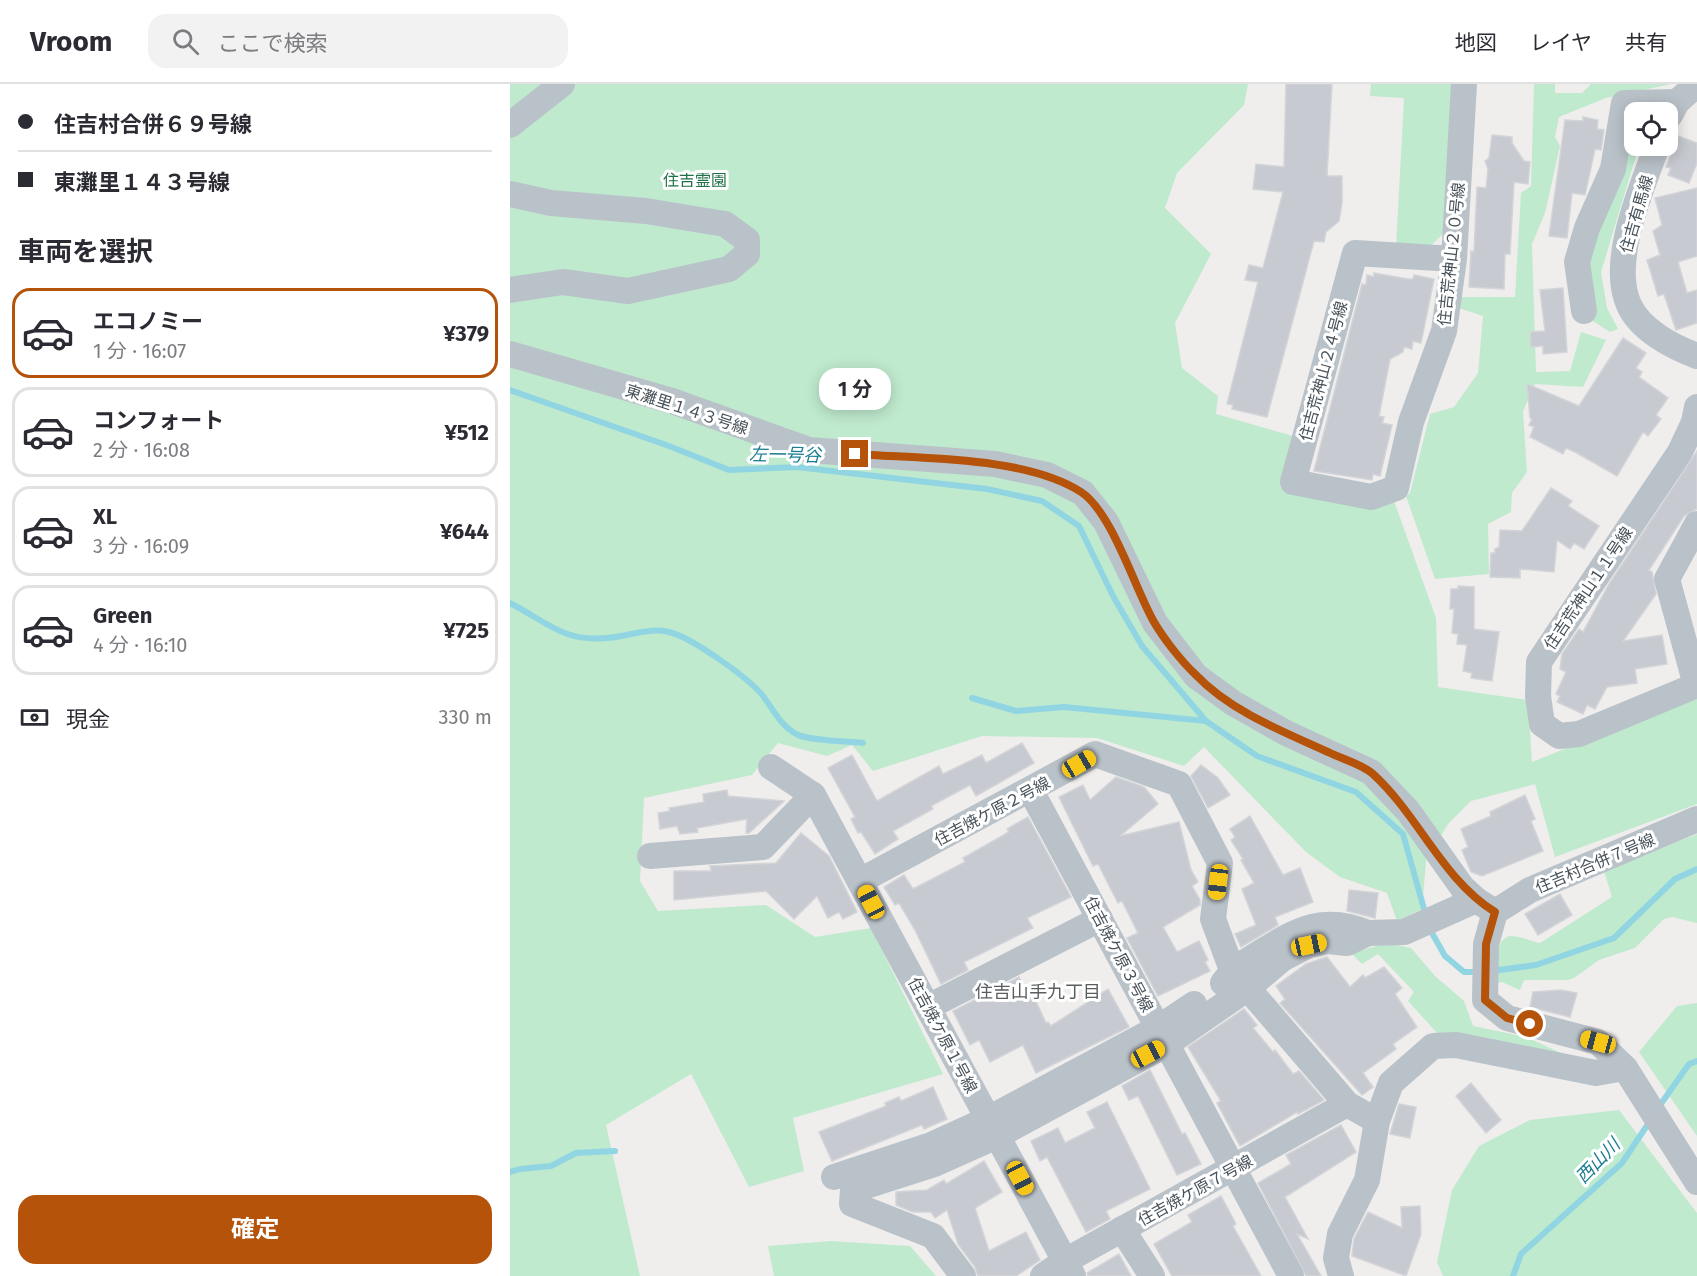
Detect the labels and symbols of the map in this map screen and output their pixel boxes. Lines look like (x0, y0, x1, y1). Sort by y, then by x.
park label: 住吉霊園 (663, 171, 727, 190)
street label: 住吉有馬線 (1616, 173, 1657, 255)
street label: 住吉荒神山２０号線 (1435, 181, 1468, 327)
street label: 住吉荒神山２４号線 (1296, 299, 1351, 443)
callout: 1 分 (819, 367, 891, 409)
street label: 東灘里１４３号線 (623, 381, 751, 438)
route end (841, 440, 868, 467)
water label: 左一号谷 (749, 443, 823, 467)
street label: 住吉荒神山１１号線 (1540, 523, 1637, 653)
car (1059, 747, 1099, 781)
street label: 住吉焼ケ原２号線 (931, 773, 1053, 850)
street label: 住吉村合併７号線 (1533, 830, 1658, 897)
car (1207, 863, 1229, 901)
car (855, 882, 887, 922)
street label: 住吉焼ケ原３号線 (1080, 893, 1157, 1015)
car (1290, 932, 1328, 958)
street label: 住吉焼ケ原１号線 (904, 974, 981, 1096)
district label: 住吉山手九丁目 (975, 981, 1101, 1003)
route start (1516, 1010, 1543, 1037)
car (1578, 1029, 1618, 1055)
car (1128, 1038, 1168, 1070)
water label: 西山川 (1571, 1132, 1626, 1188)
street label: 住吉焼ケ原７号線 (1135, 1151, 1256, 1230)
car (1004, 1158, 1036, 1198)

